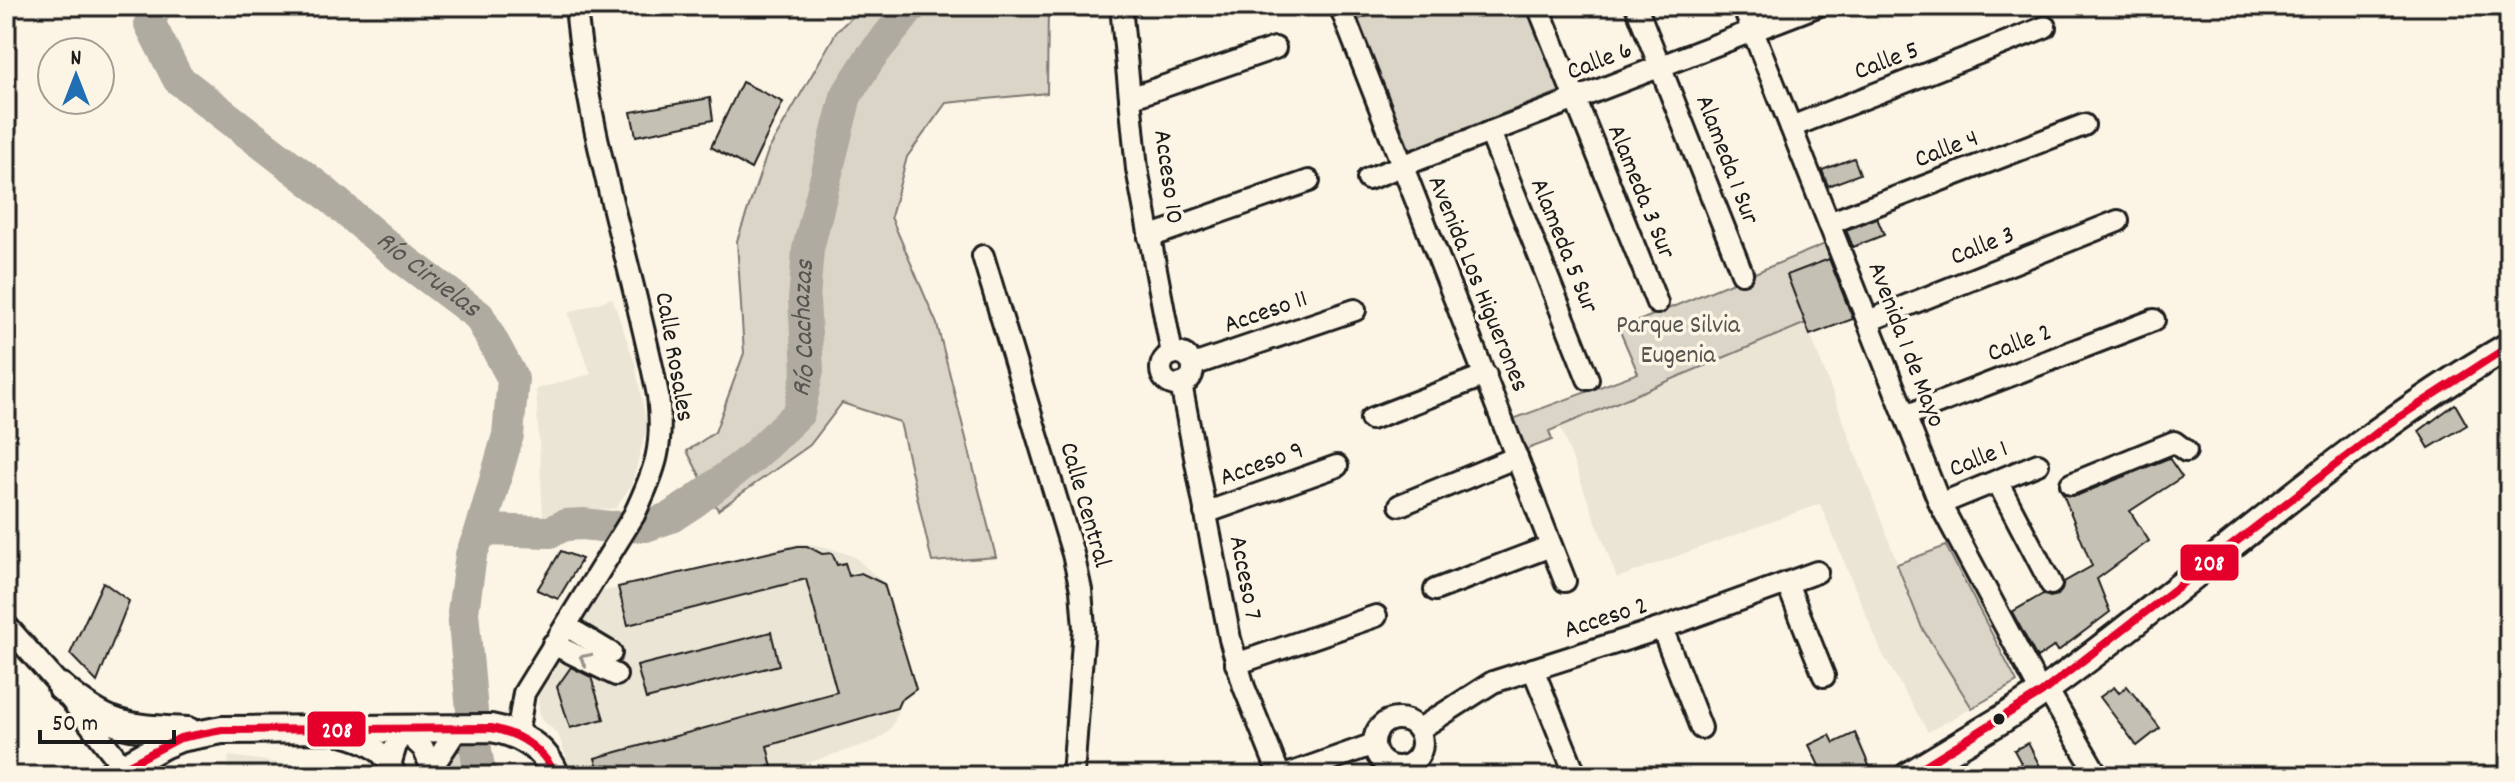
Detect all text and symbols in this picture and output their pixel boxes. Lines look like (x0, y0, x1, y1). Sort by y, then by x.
street label: Calle 6 (1562, 33, 1638, 91)
street label: Calle 5 (1849, 33, 1925, 91)
north arrow (36, 36, 116, 116)
text: N (71, 44, 82, 75)
street label: Alameda 1 Sur (1684, 90, 1768, 231)
street label: Alameda 3 Sur (1596, 119, 1684, 265)
street label: Calle 4 (1910, 121, 1984, 179)
street label: Acceso 10 (1142, 127, 1192, 227)
street label: Avenida Los Higuerones (1417, 170, 1537, 398)
street label: Alameda 5 Sur (1519, 173, 1607, 319)
street label: Calle 3 (1945, 217, 2021, 277)
water label: Río Ciruelas (365, 223, 489, 330)
water label: Río Cachazas (783, 257, 829, 401)
street label: Avenida 1 de Mayo (1856, 257, 1954, 433)
street label: Acceso 11 (1219, 281, 1313, 345)
street label: Calle Rosales (643, 289, 703, 425)
park label: Parque Silvia Eugenia (1616, 308, 1741, 375)
street label: Calle 2 (1982, 315, 2058, 373)
street label: Calle 1 (1944, 432, 2014, 488)
street label: Acceso 9 (1215, 433, 1309, 497)
street label: Calle Central (1048, 438, 1120, 572)
street label: Acceso 7 (1218, 533, 1270, 623)
line badge: 208 (2179, 543, 2240, 582)
text: 208 (2194, 550, 2224, 581)
street label: Acceso 2 (1559, 588, 1653, 650)
one-way arrow (578, 654, 593, 669)
scale bar (40, 694, 174, 744)
text: 50 m (52, 708, 98, 742)
line badge: 208 (306, 710, 367, 748)
unlabelled marker (1991, 711, 2007, 727)
text: 208 (322, 717, 352, 748)

